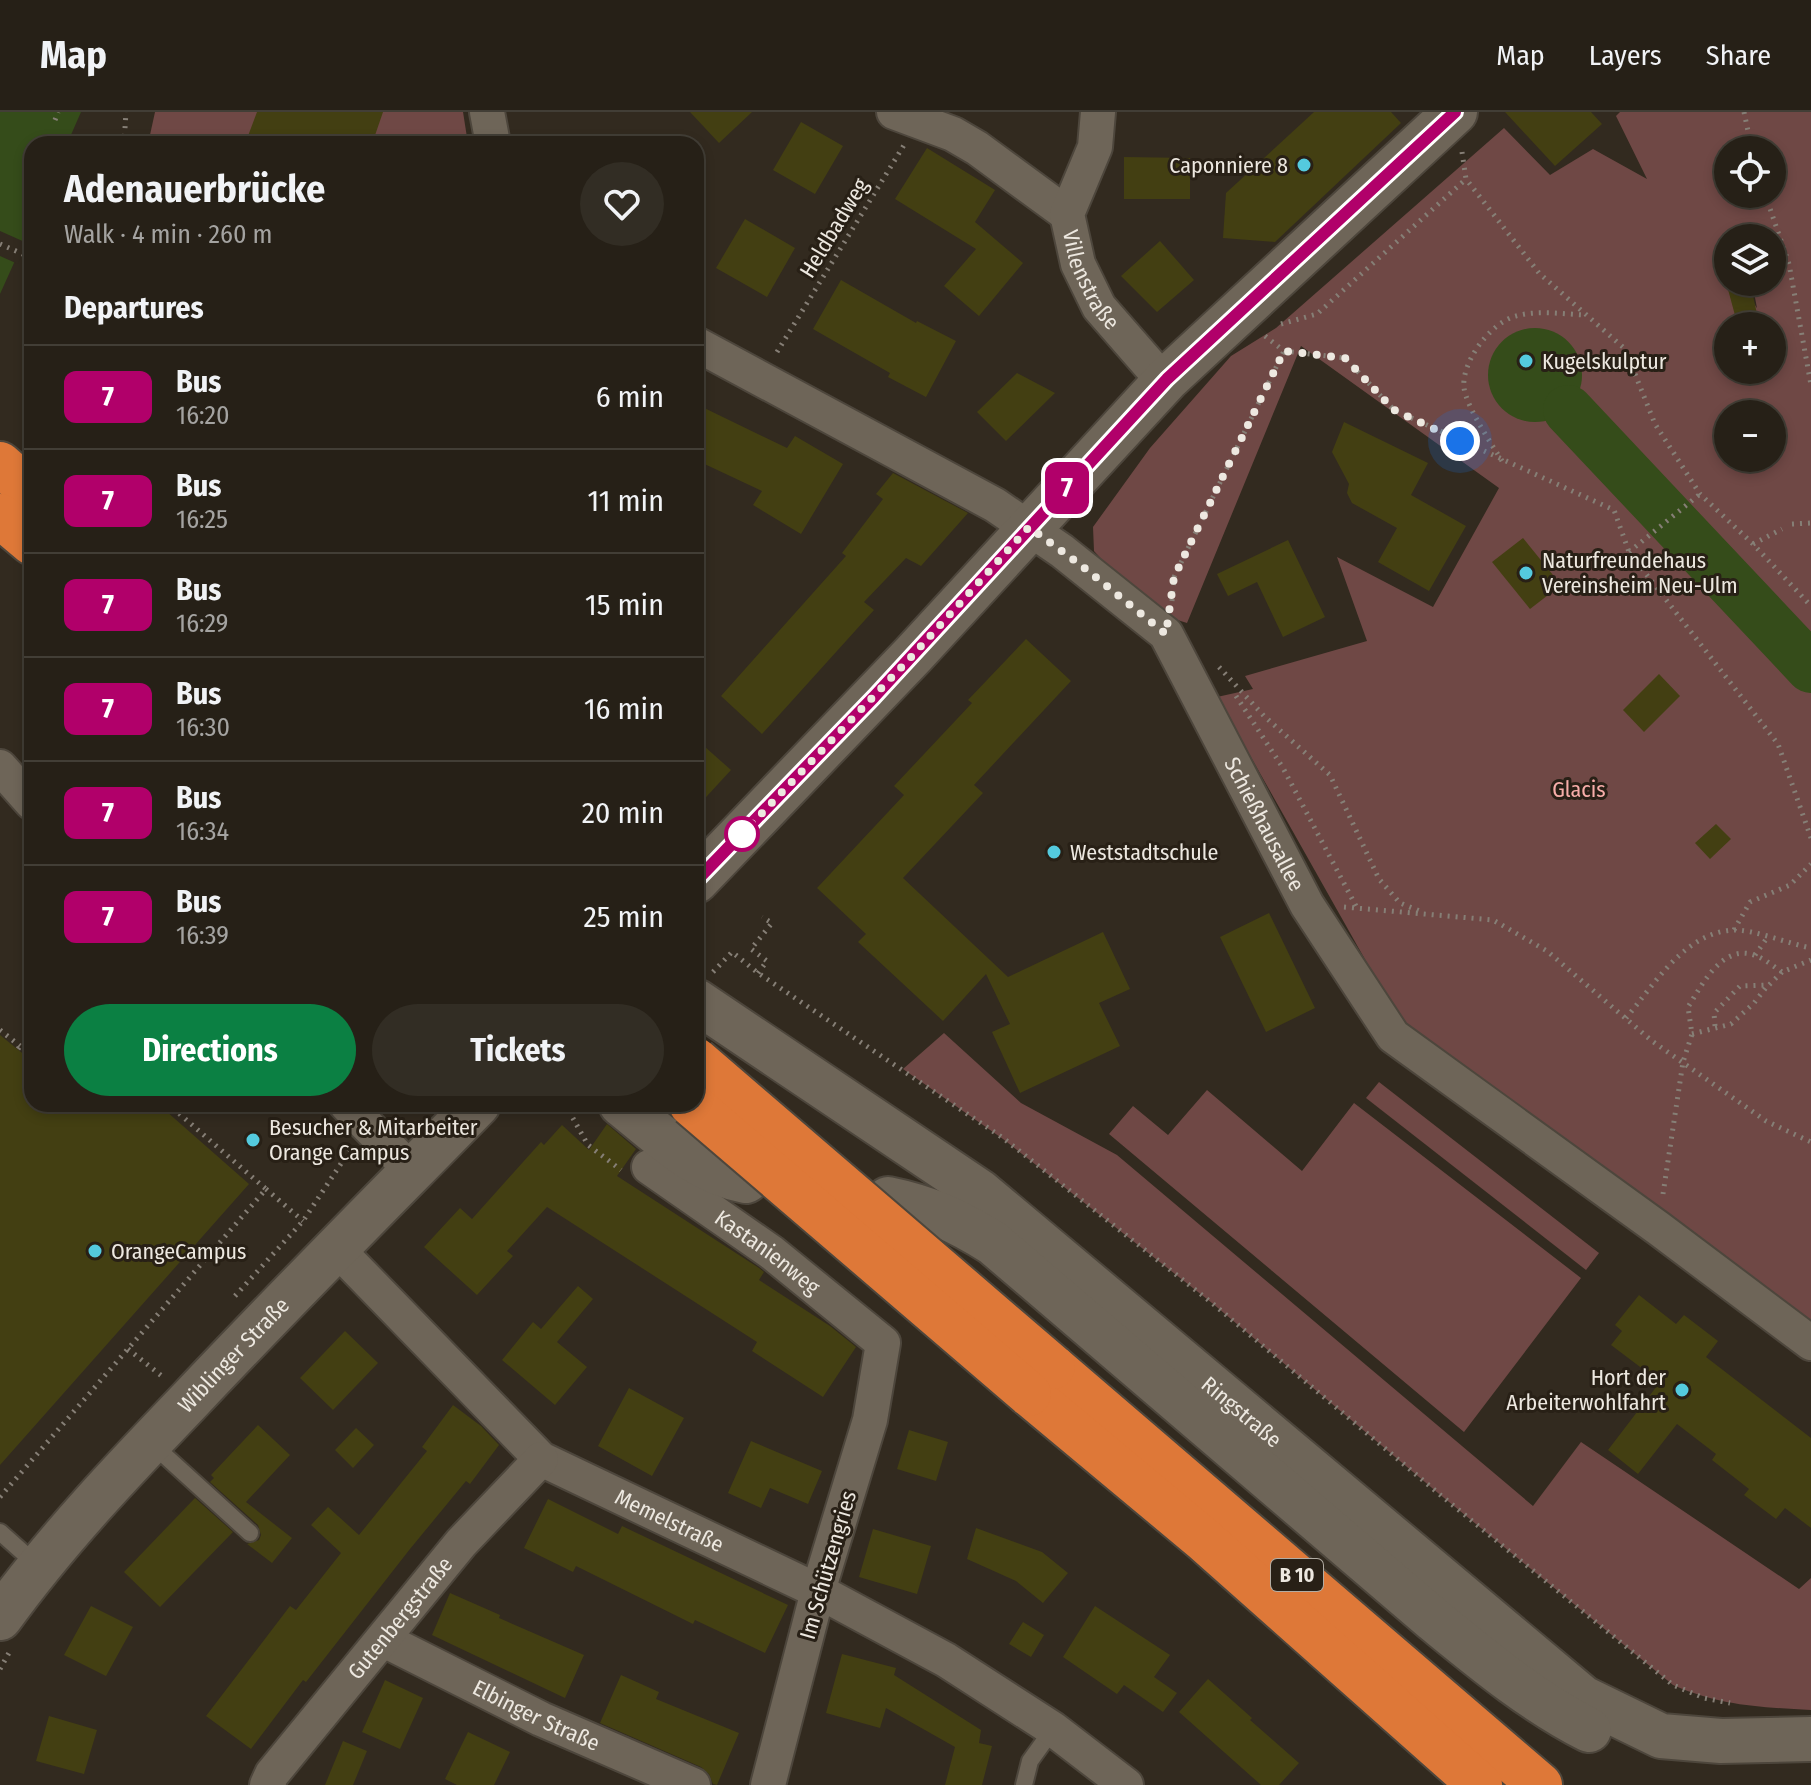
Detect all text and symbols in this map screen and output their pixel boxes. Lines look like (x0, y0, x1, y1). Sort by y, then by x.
text: Map (40, 32, 107, 78)
text: Map (1496, 39, 1545, 72)
text: Layers (1589, 39, 1662, 72)
text: Share (1706, 39, 1771, 72)
map controls (1714, 136, 1786, 472)
button: locate (1714, 136, 1786, 208)
place label: Caponniere 8 (1169, 152, 1288, 179)
marker: Caponniere 8 (1295, 156, 1313, 174)
button: heart (580, 162, 664, 246)
text: Adenauerbrücke (64, 166, 325, 212)
street label: Heldbadweg (794, 173, 875, 283)
text: Walk · 4 min · 260 m (64, 219, 273, 250)
button: layers (1714, 224, 1786, 296)
street label: Villenstraße (1057, 227, 1126, 335)
text: Departures (64, 290, 204, 326)
button: + (1714, 312, 1786, 384)
place label: Kugelskulptur (1542, 348, 1667, 375)
marker: Kugelskulptur (1517, 352, 1535, 370)
text: Bus (176, 364, 221, 400)
text: 6 min (596, 379, 664, 415)
text: 7 (102, 380, 114, 413)
text: 16:20 (176, 400, 230, 431)
button: − (1714, 400, 1786, 472)
your location (1440, 421, 1480, 461)
line badge: 7 (1041, 462, 1093, 514)
text: Bus (176, 468, 221, 504)
text: 7 (1061, 471, 1073, 504)
text: 11 min (588, 483, 664, 519)
text: 7 (102, 484, 114, 517)
text: 16:25 (176, 504, 228, 535)
place label: Naturfreundehaus Vereinsheim Neu-Ulm (1542, 547, 1738, 599)
marker: Naturfreundehaus Vereinsheim Neu-Ulm (1517, 564, 1535, 582)
text: Bus (176, 572, 221, 608)
text: 15 min (585, 587, 664, 623)
text: 7 (102, 588, 114, 621)
text: 16:29 (176, 608, 228, 639)
text: Bus (176, 676, 221, 712)
text: 16 min (584, 691, 664, 727)
text: 7 (102, 692, 114, 725)
text: 16:30 (176, 712, 230, 743)
street label: Schießhausallee (1219, 752, 1311, 895)
park label: Glacis (1552, 776, 1606, 803)
text: Bus (176, 780, 221, 816)
text: 20 min (582, 795, 664, 831)
text: 7 (102, 796, 114, 829)
text: 16:34 (176, 816, 229, 847)
unlabelled marker (725, 817, 759, 851)
place label: Weststadtschule (1070, 839, 1218, 866)
marker: Weststadtschule (1045, 843, 1063, 861)
text: Bus (176, 884, 221, 920)
text: 25 min (584, 899, 664, 935)
text: 7 (102, 900, 114, 933)
text: 16:39 (176, 920, 229, 951)
button: Directions (64, 1004, 356, 1096)
button: Tickets (372, 1004, 664, 1096)
place label: Besucher & Mitarbeiter Orange Campus (269, 1114, 478, 1166)
marker: Besucher & Mitarbeiter Orange Campus (244, 1131, 262, 1149)
street label: Kastanienweg (710, 1204, 826, 1300)
place label: OrangeCampus (111, 1238, 246, 1265)
marker: OrangeCampus (86, 1242, 104, 1260)
street label: Wiblinger Straße (172, 1292, 294, 1418)
place label: Hort der Arbeiterwohlfahrt (1506, 1364, 1667, 1416)
street label: Ringstraße (1196, 1370, 1287, 1453)
marker: Hort der Arbeiterwohlfahrt (1673, 1381, 1691, 1399)
street label: Memelstraße (611, 1483, 728, 1558)
street label: Im Schützengries (794, 1488, 862, 1642)
street label: Gutenbergstraße (342, 1551, 458, 1685)
road number: B 10 (1271, 1559, 1323, 1591)
street label: Elbinger Straße (469, 1674, 604, 1756)

